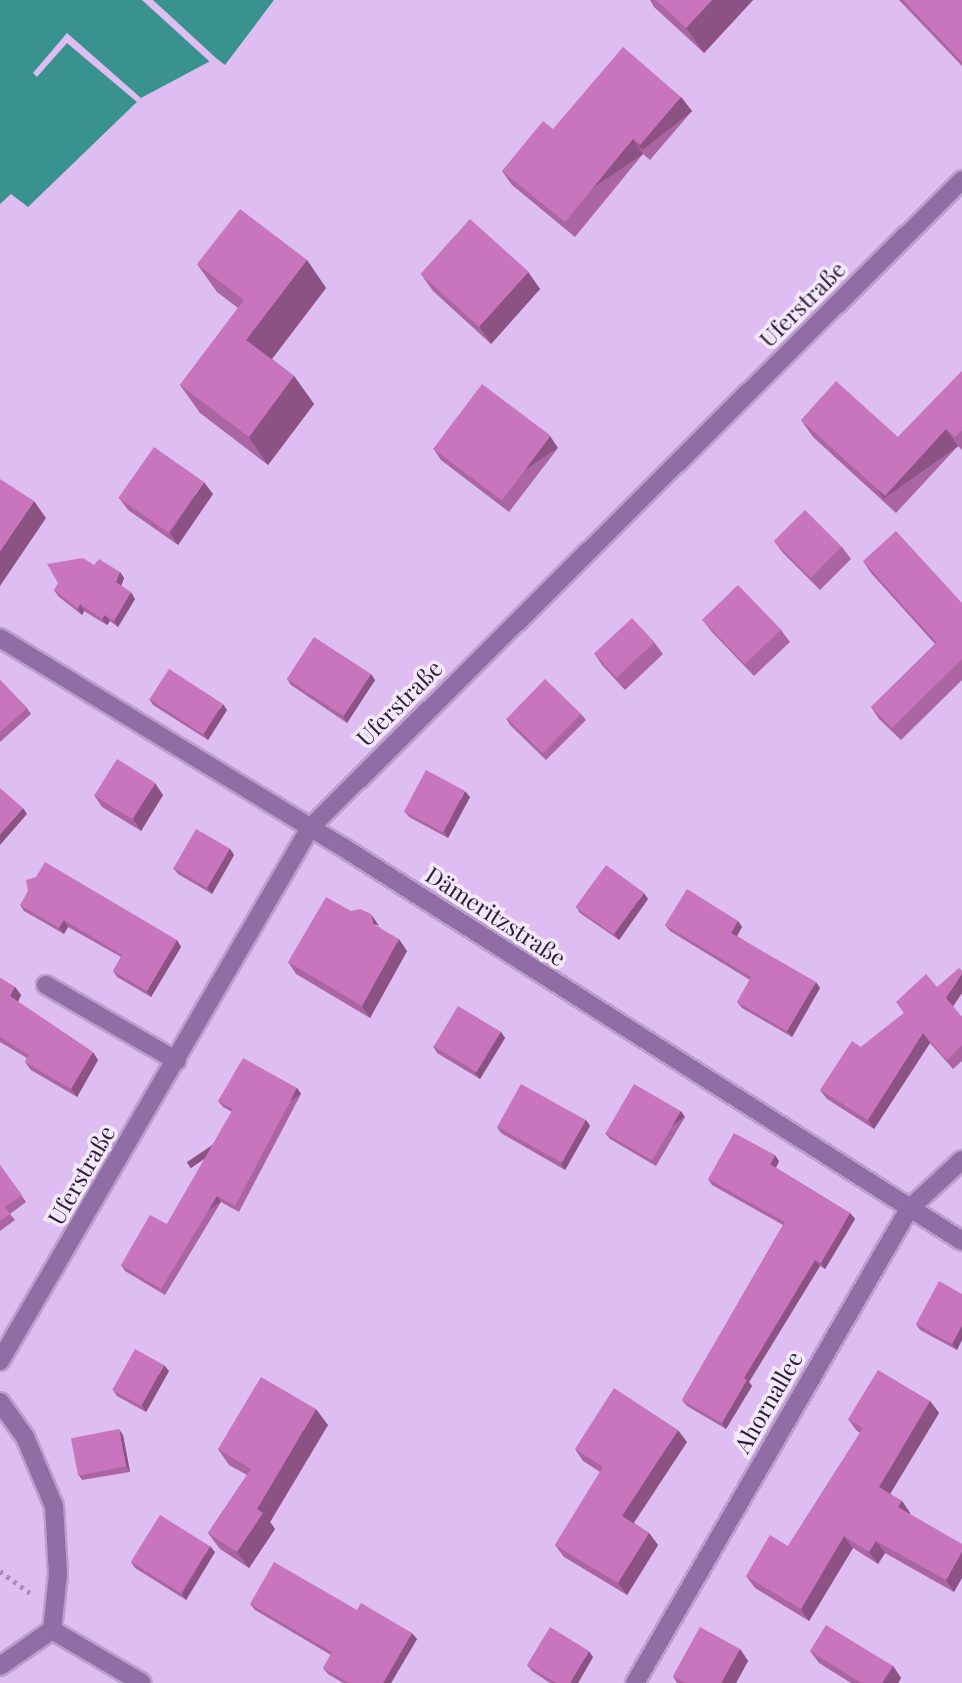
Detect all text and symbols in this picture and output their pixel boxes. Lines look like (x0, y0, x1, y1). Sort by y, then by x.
street label: Uferstraße (753, 255, 851, 353)
street label: Uferstraße (350, 654, 448, 752)
street label: Dämeritzstraße (421, 861, 571, 971)
street label: Uferstraße (42, 1121, 120, 1229)
street label: Ahornallee (728, 1346, 808, 1458)

